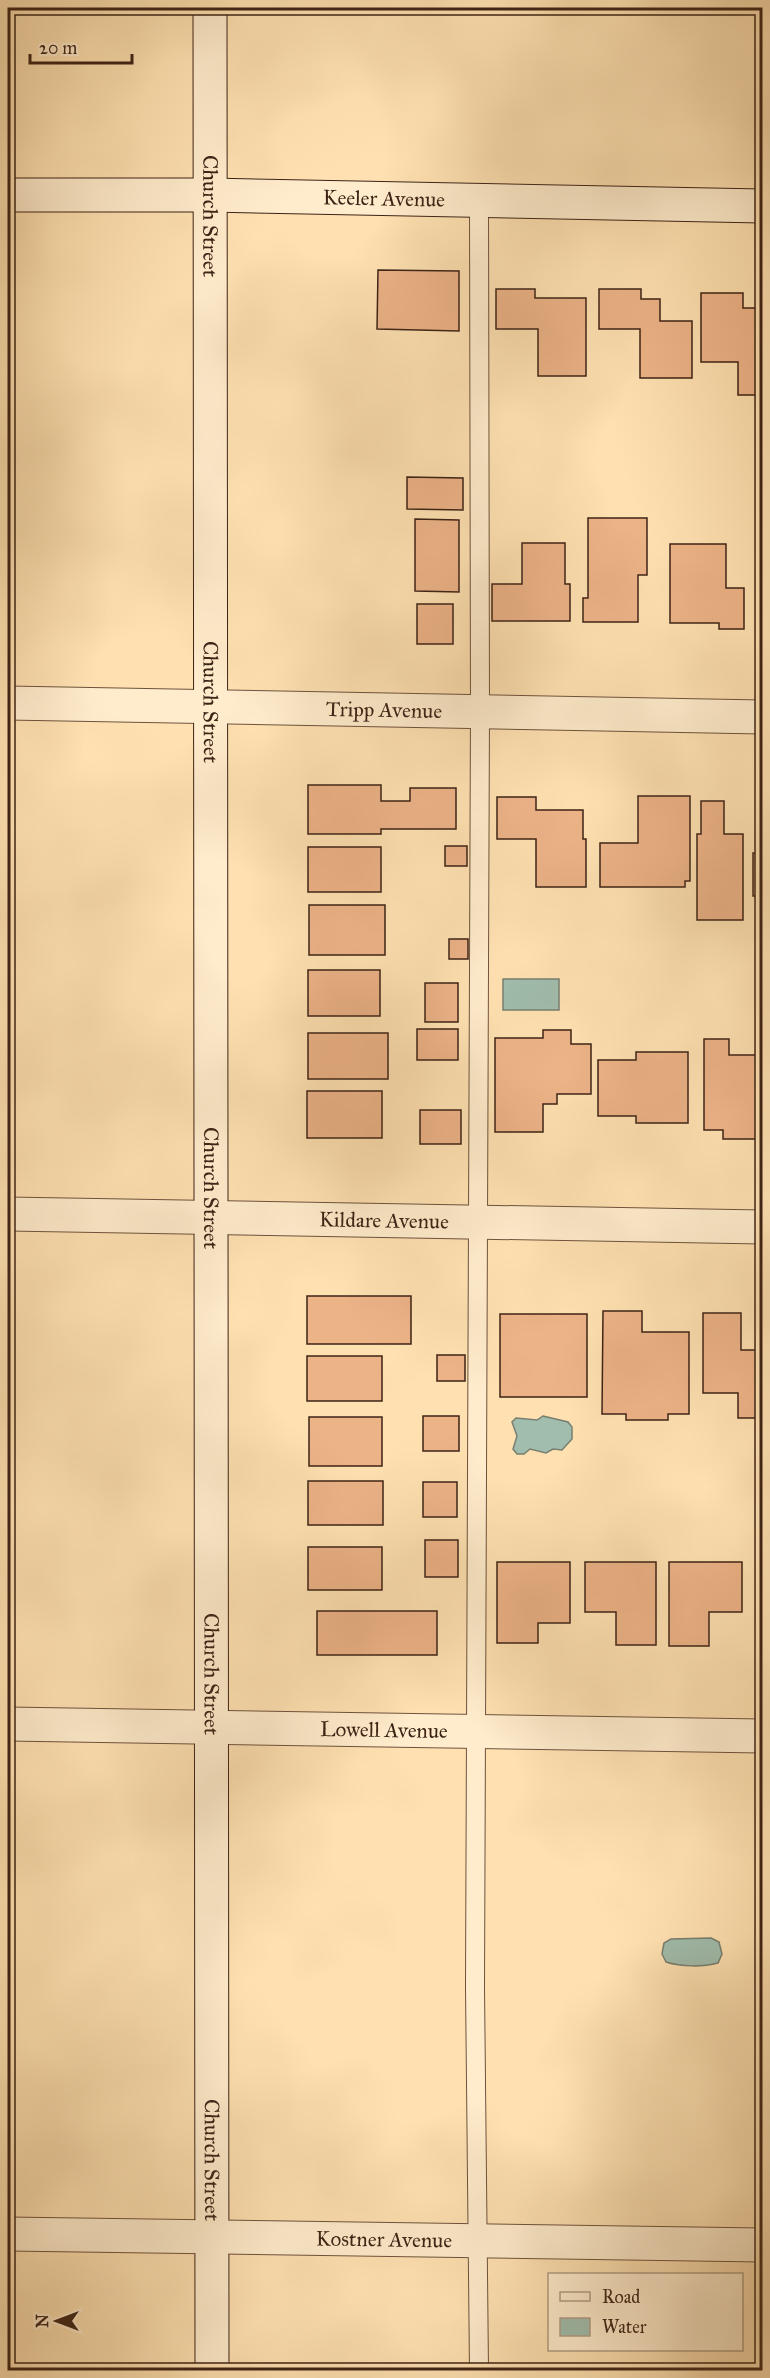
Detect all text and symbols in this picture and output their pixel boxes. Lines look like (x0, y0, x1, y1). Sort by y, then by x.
scale bar (30, 27, 132, 65)
text: 20 m (39, 37, 77, 59)
street label: Church Street (197, 155, 223, 278)
street label: Keeler Avenue (323, 184, 445, 213)
street label: Church Street (198, 641, 224, 764)
street label: Tripp Avenue (326, 696, 443, 724)
street label: Church Street (198, 1127, 224, 1250)
street label: Kildare Avenue (319, 1206, 449, 1235)
street label: Church Street (198, 1613, 224, 1736)
street label: Lowell Avenue (320, 1716, 448, 1744)
street label: Church Street (199, 2099, 225, 2222)
street label: Kostner Avenue (316, 2225, 452, 2253)
legend (548, 2273, 743, 2351)
text: Road (602, 2286, 640, 2308)
north arrow (27, 2291, 87, 2351)
text: N (33, 2314, 52, 2328)
text: Water (602, 2316, 647, 2338)

